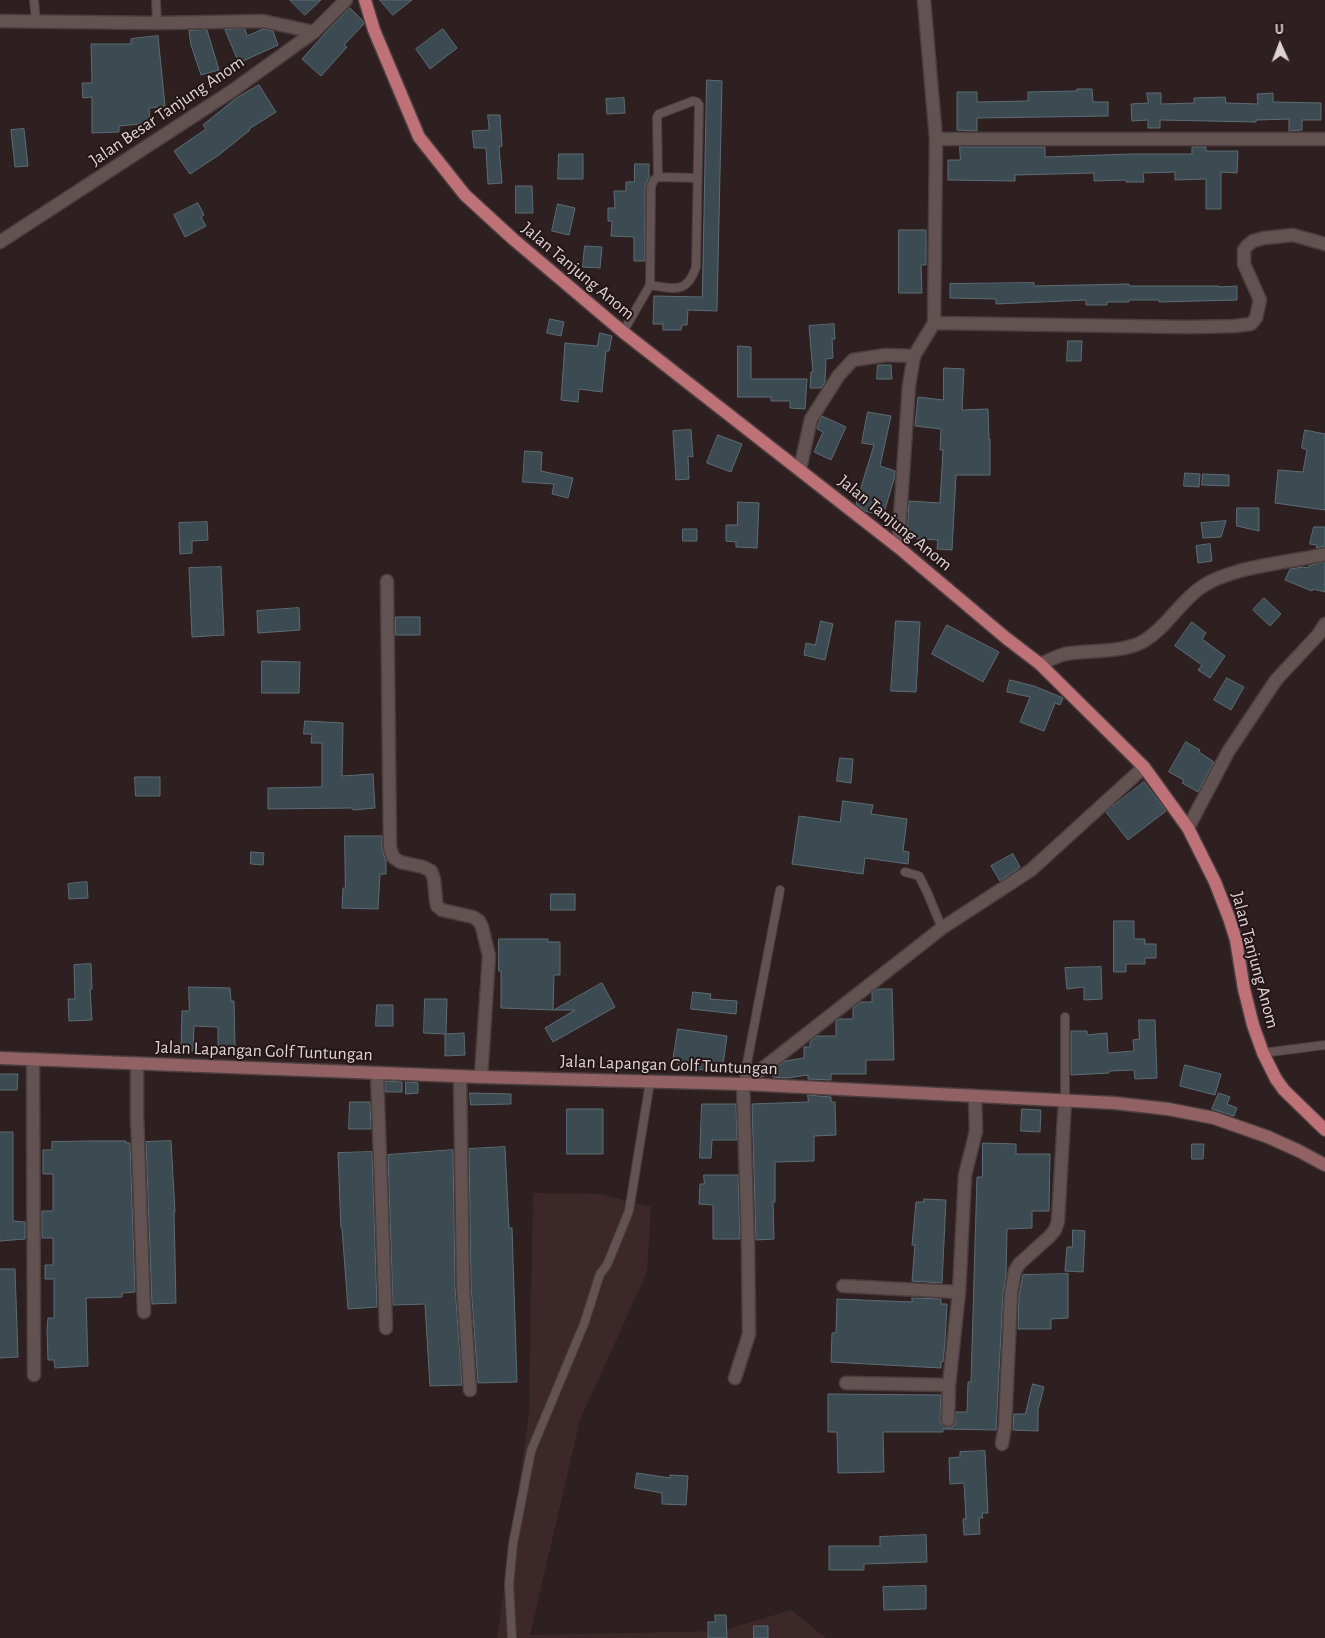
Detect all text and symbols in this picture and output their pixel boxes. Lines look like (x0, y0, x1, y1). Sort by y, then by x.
north arrow (1255, 20, 1305, 70)
text: U (1275, 23, 1284, 37)
street label: Jalan Besar Tanjung Anom (85, 51, 249, 171)
street label: Jalan Tanjung Anom (517, 217, 639, 325)
street label: Jalan Tanjung Anom (833, 470, 957, 576)
street label: Jalan Tanjung Anom (1226, 889, 1284, 1031)
street label: Jalan Lapangan Golf Tuntungan (155, 1036, 373, 1066)
street label: Jalan Lapangan Golf Tuntungan (560, 1050, 778, 1080)

